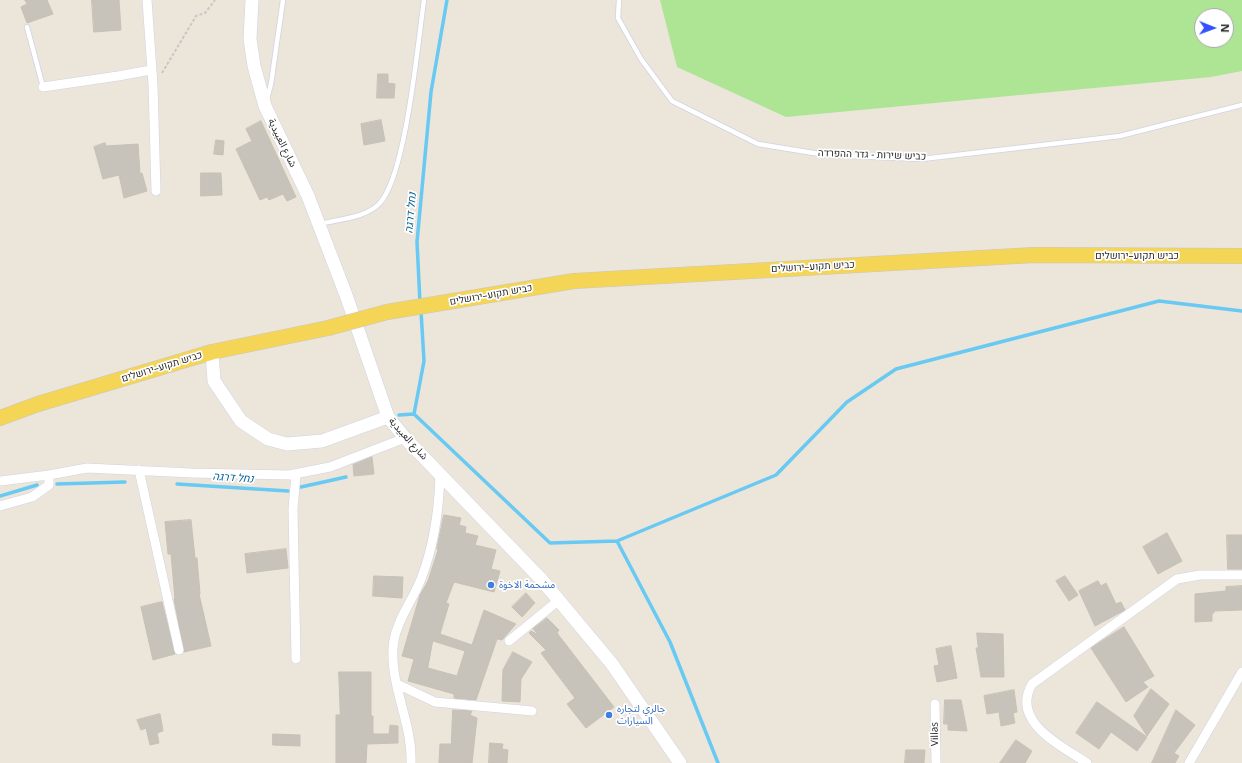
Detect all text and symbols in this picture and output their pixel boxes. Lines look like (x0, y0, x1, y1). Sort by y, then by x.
north arrow (1194, 8, 1234, 48)
text: N (1218, 24, 1233, 33)
street label: شارع العبيدية (265, 117, 299, 169)
street label: כביש שירות - גדר ההפרדה (818, 147, 926, 163)
water label: נחל דרגה (403, 192, 419, 234)
street label: כביש תקוע–ירושלים (1095, 250, 1179, 262)
street label: כביש תקוע–ירושלים (771, 259, 855, 275)
street label: כביש תקוע–ירושלים (449, 282, 533, 308)
street label: כביש תקוע–ירושלים (120, 349, 204, 385)
street label: شارع العبيدية (386, 415, 430, 463)
water label: נחל דרגה (212, 470, 254, 486)
place label: مشحمة الاخوة (499, 579, 555, 591)
marker: مشحمة الاخوة (486, 580, 496, 590)
place label: جالري لتجاره السيارات (617, 703, 665, 726)
marker: جالري لتجاره السيارات (604, 710, 614, 720)
street label: Villas (929, 722, 941, 746)

